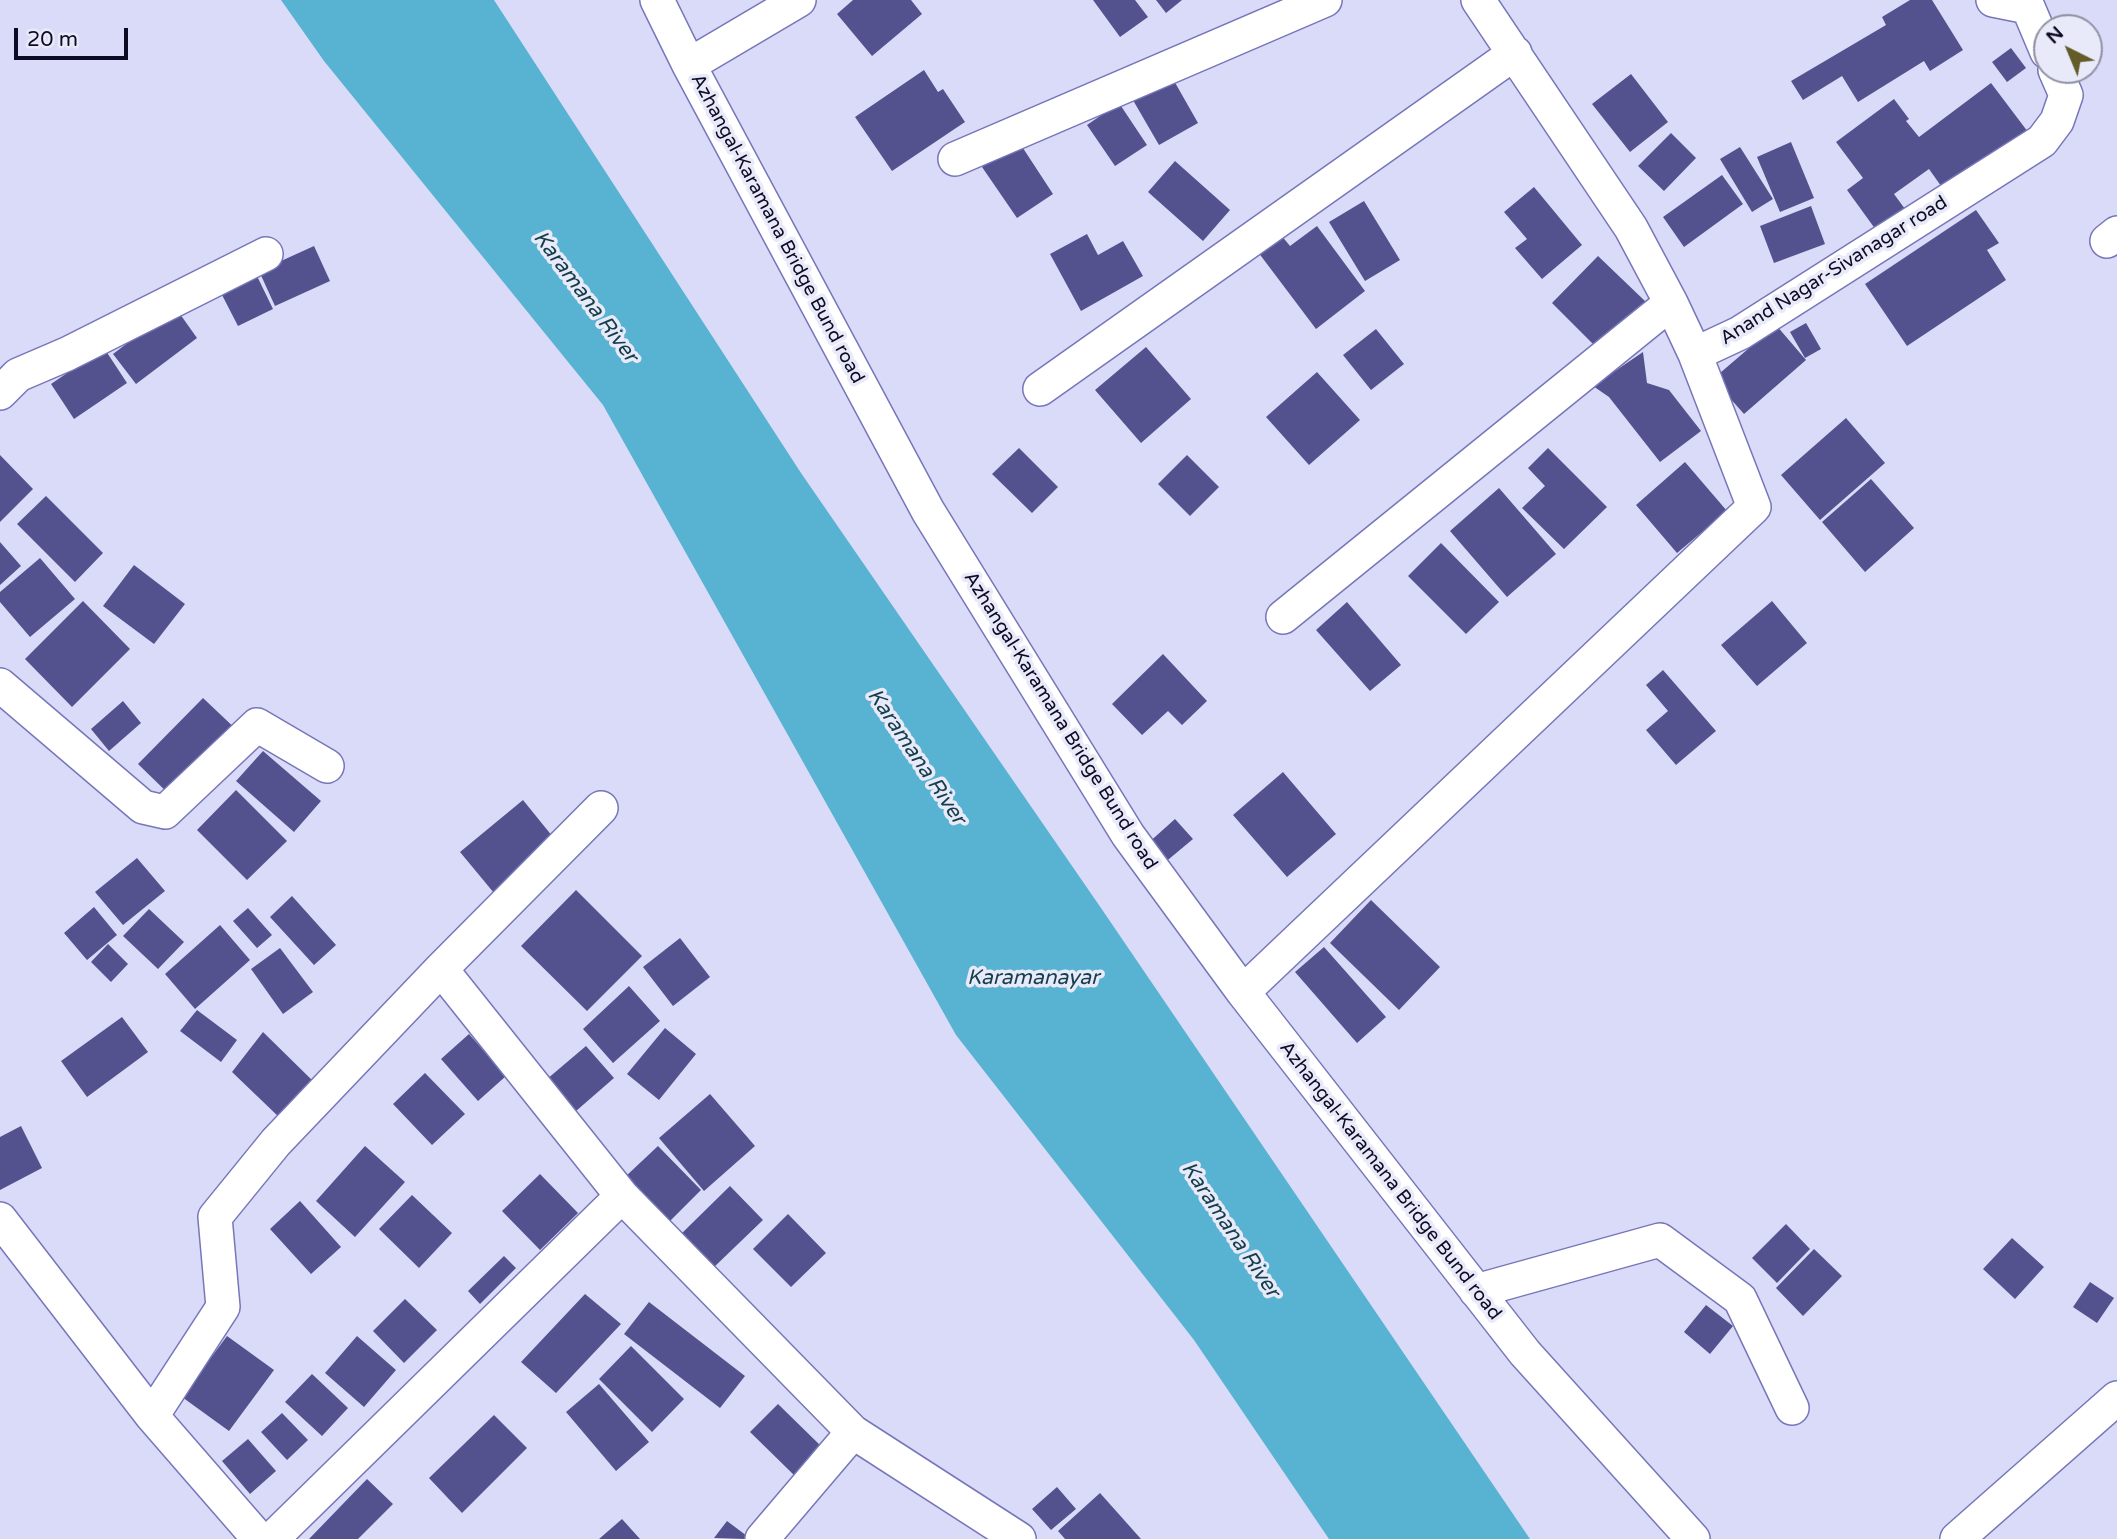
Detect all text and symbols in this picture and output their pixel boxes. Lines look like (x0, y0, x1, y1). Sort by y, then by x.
scale bar (18, 14, 131, 58)
north arrow (2033, 14, 2103, 84)
text: N (2042, 22, 2068, 48)
text: 20 m (27, 27, 78, 52)
street label: Azhangal-Karamana Bridge Bund road (685, 70, 869, 388)
street label: Anand Nagar-Sivanagar road (1716, 192, 1952, 350)
water label: Karamana River (527, 226, 643, 368)
street label: Azhangal-Karamana Bridge Bund road (958, 568, 1162, 874)
water label: Karamana River (861, 684, 971, 830)
water label: Karamanayar (967, 965, 1099, 991)
street label: Azhangal-Karamana Bridge Bund road (1274, 1037, 1506, 1325)
water label: Karamana River (1175, 1157, 1285, 1303)

